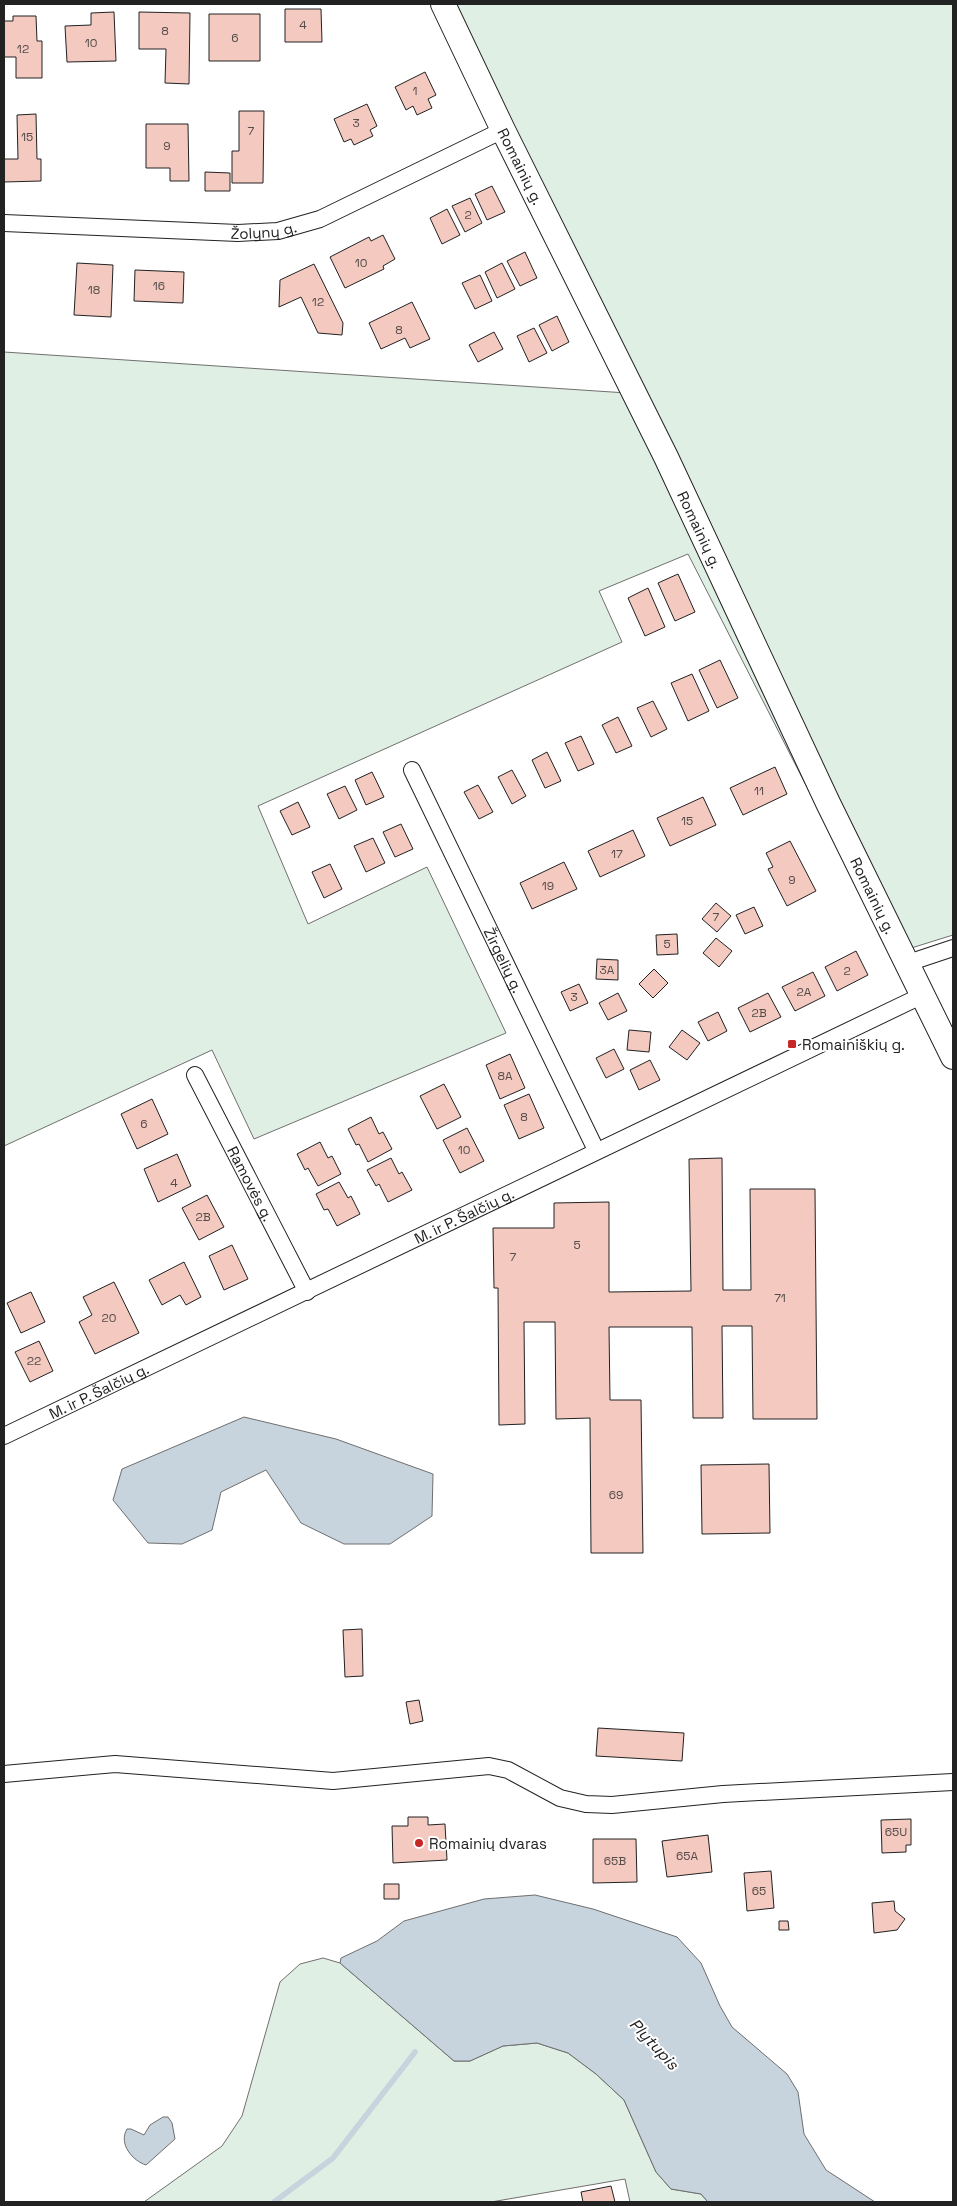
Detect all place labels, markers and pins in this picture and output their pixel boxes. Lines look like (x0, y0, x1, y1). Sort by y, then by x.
place label: Romainiškių g. (802, 1035, 905, 1054)
marker: Romainiškių g. (786, 1038, 798, 1050)
place label: Romainių dvaras (429, 1834, 547, 1853)
marker: Romainių dvaras (413, 1837, 425, 1849)

